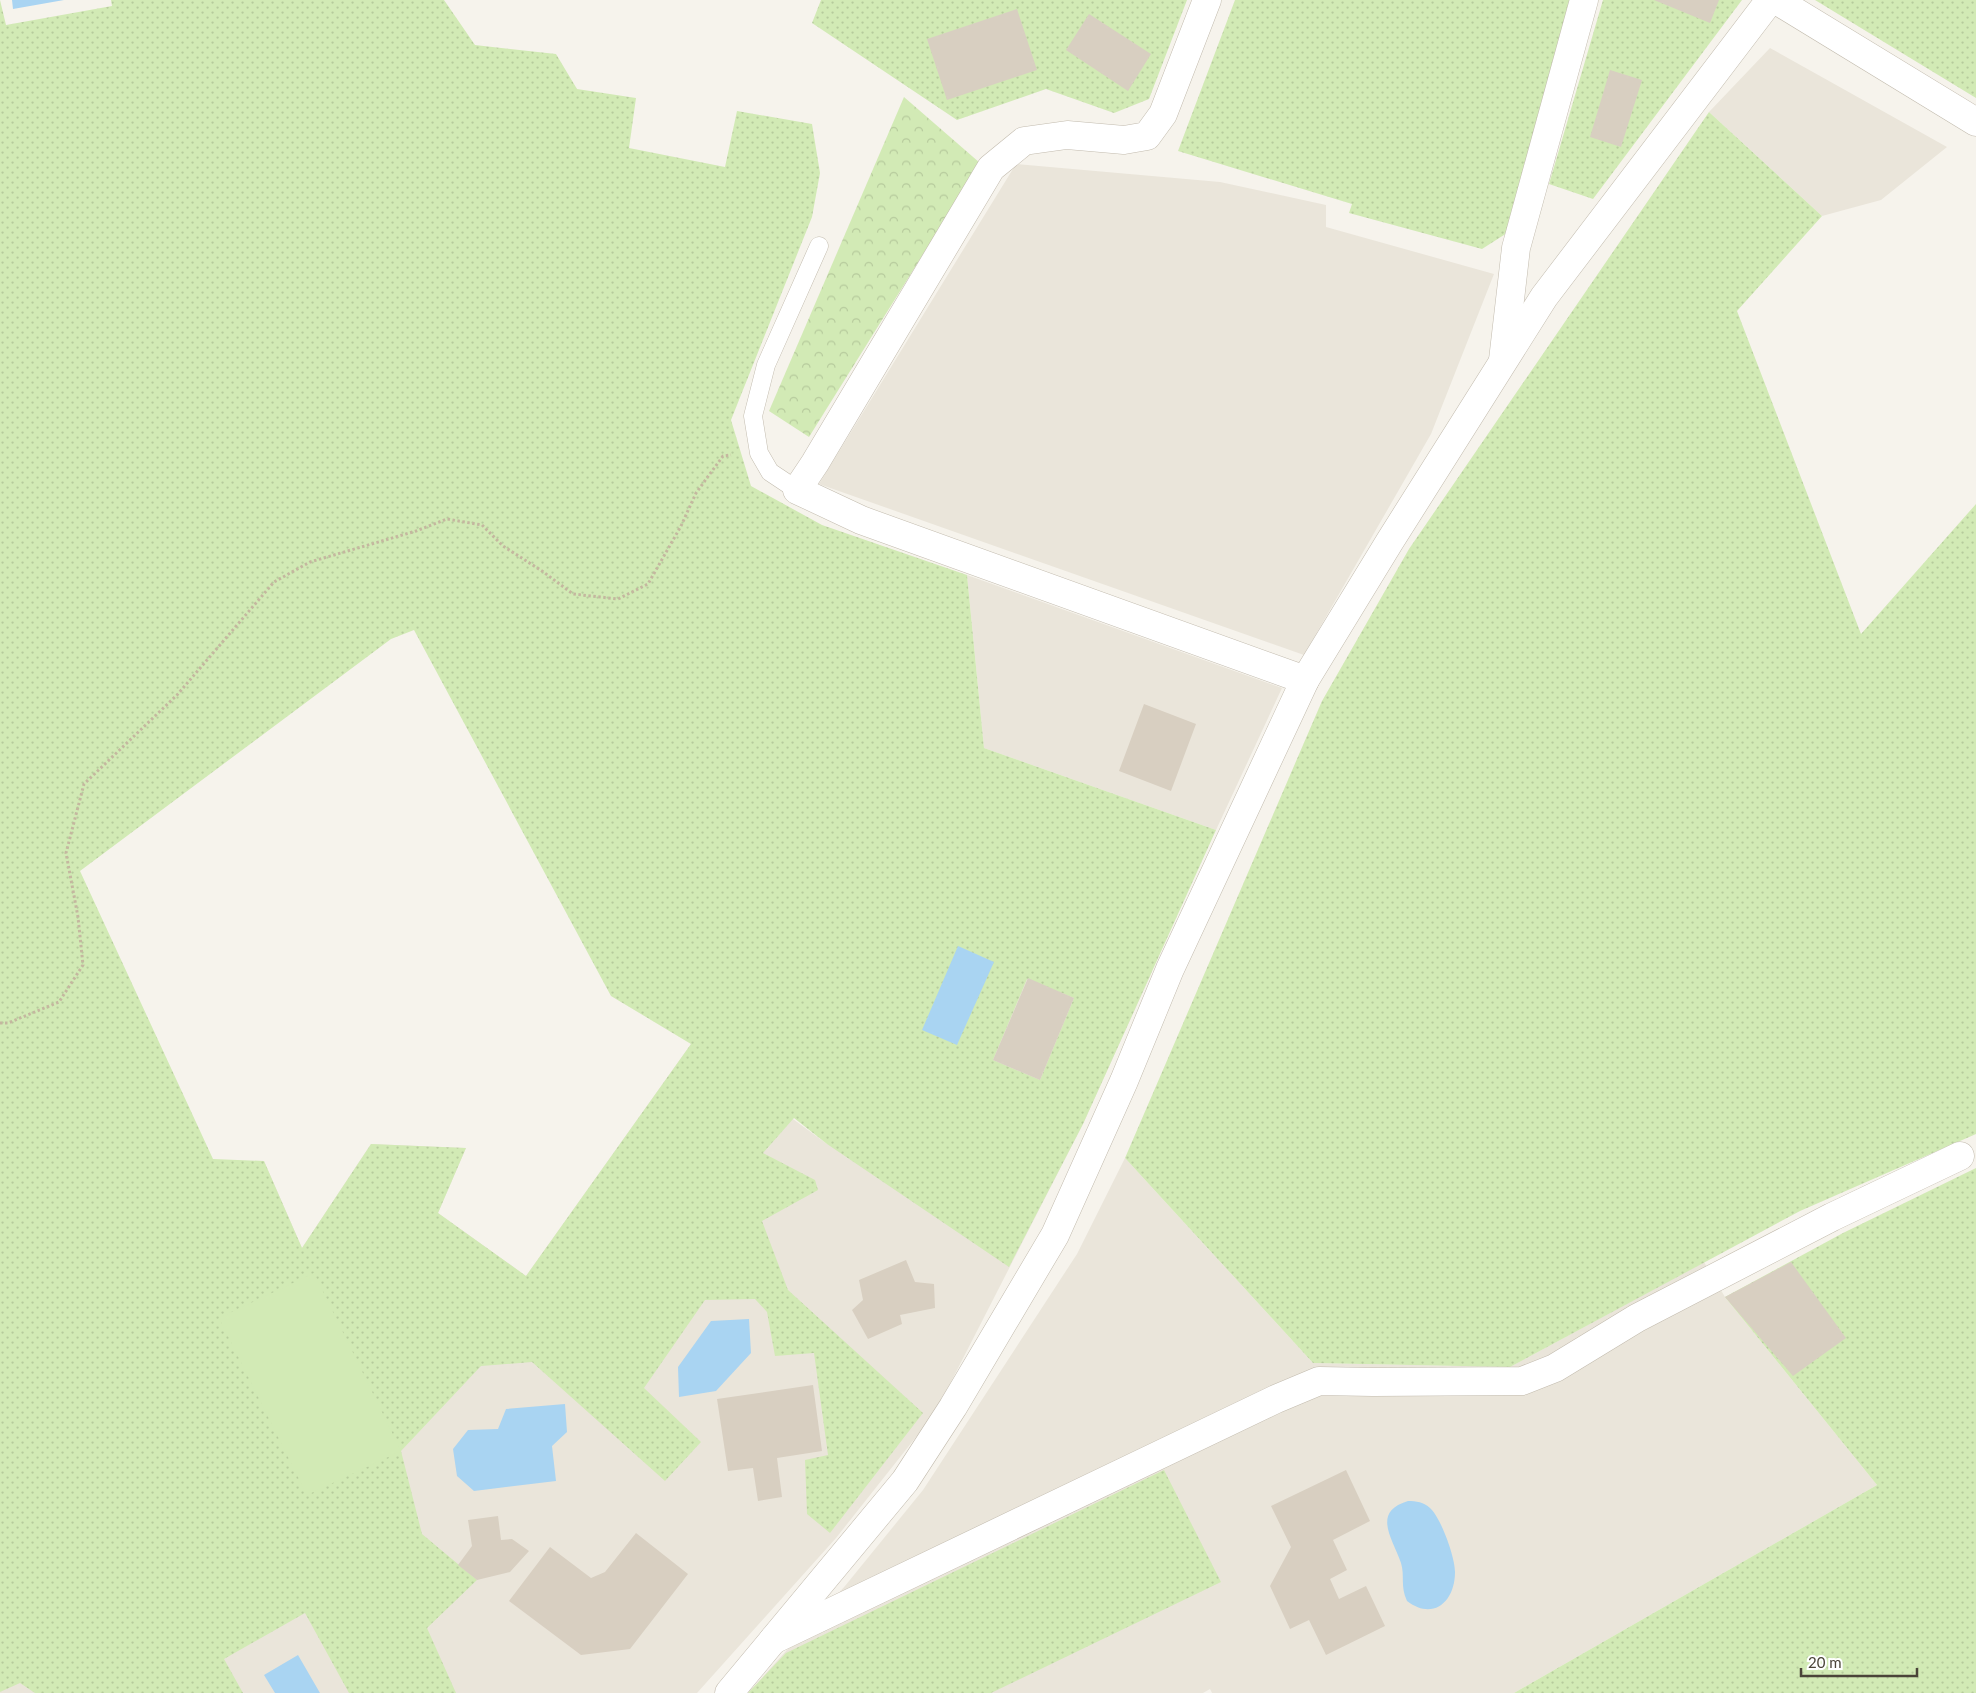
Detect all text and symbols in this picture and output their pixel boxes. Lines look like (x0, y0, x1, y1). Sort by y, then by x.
scale bar (1801, 1646, 1917, 1678)
text: 20 m (1808, 1653, 1842, 1671)

